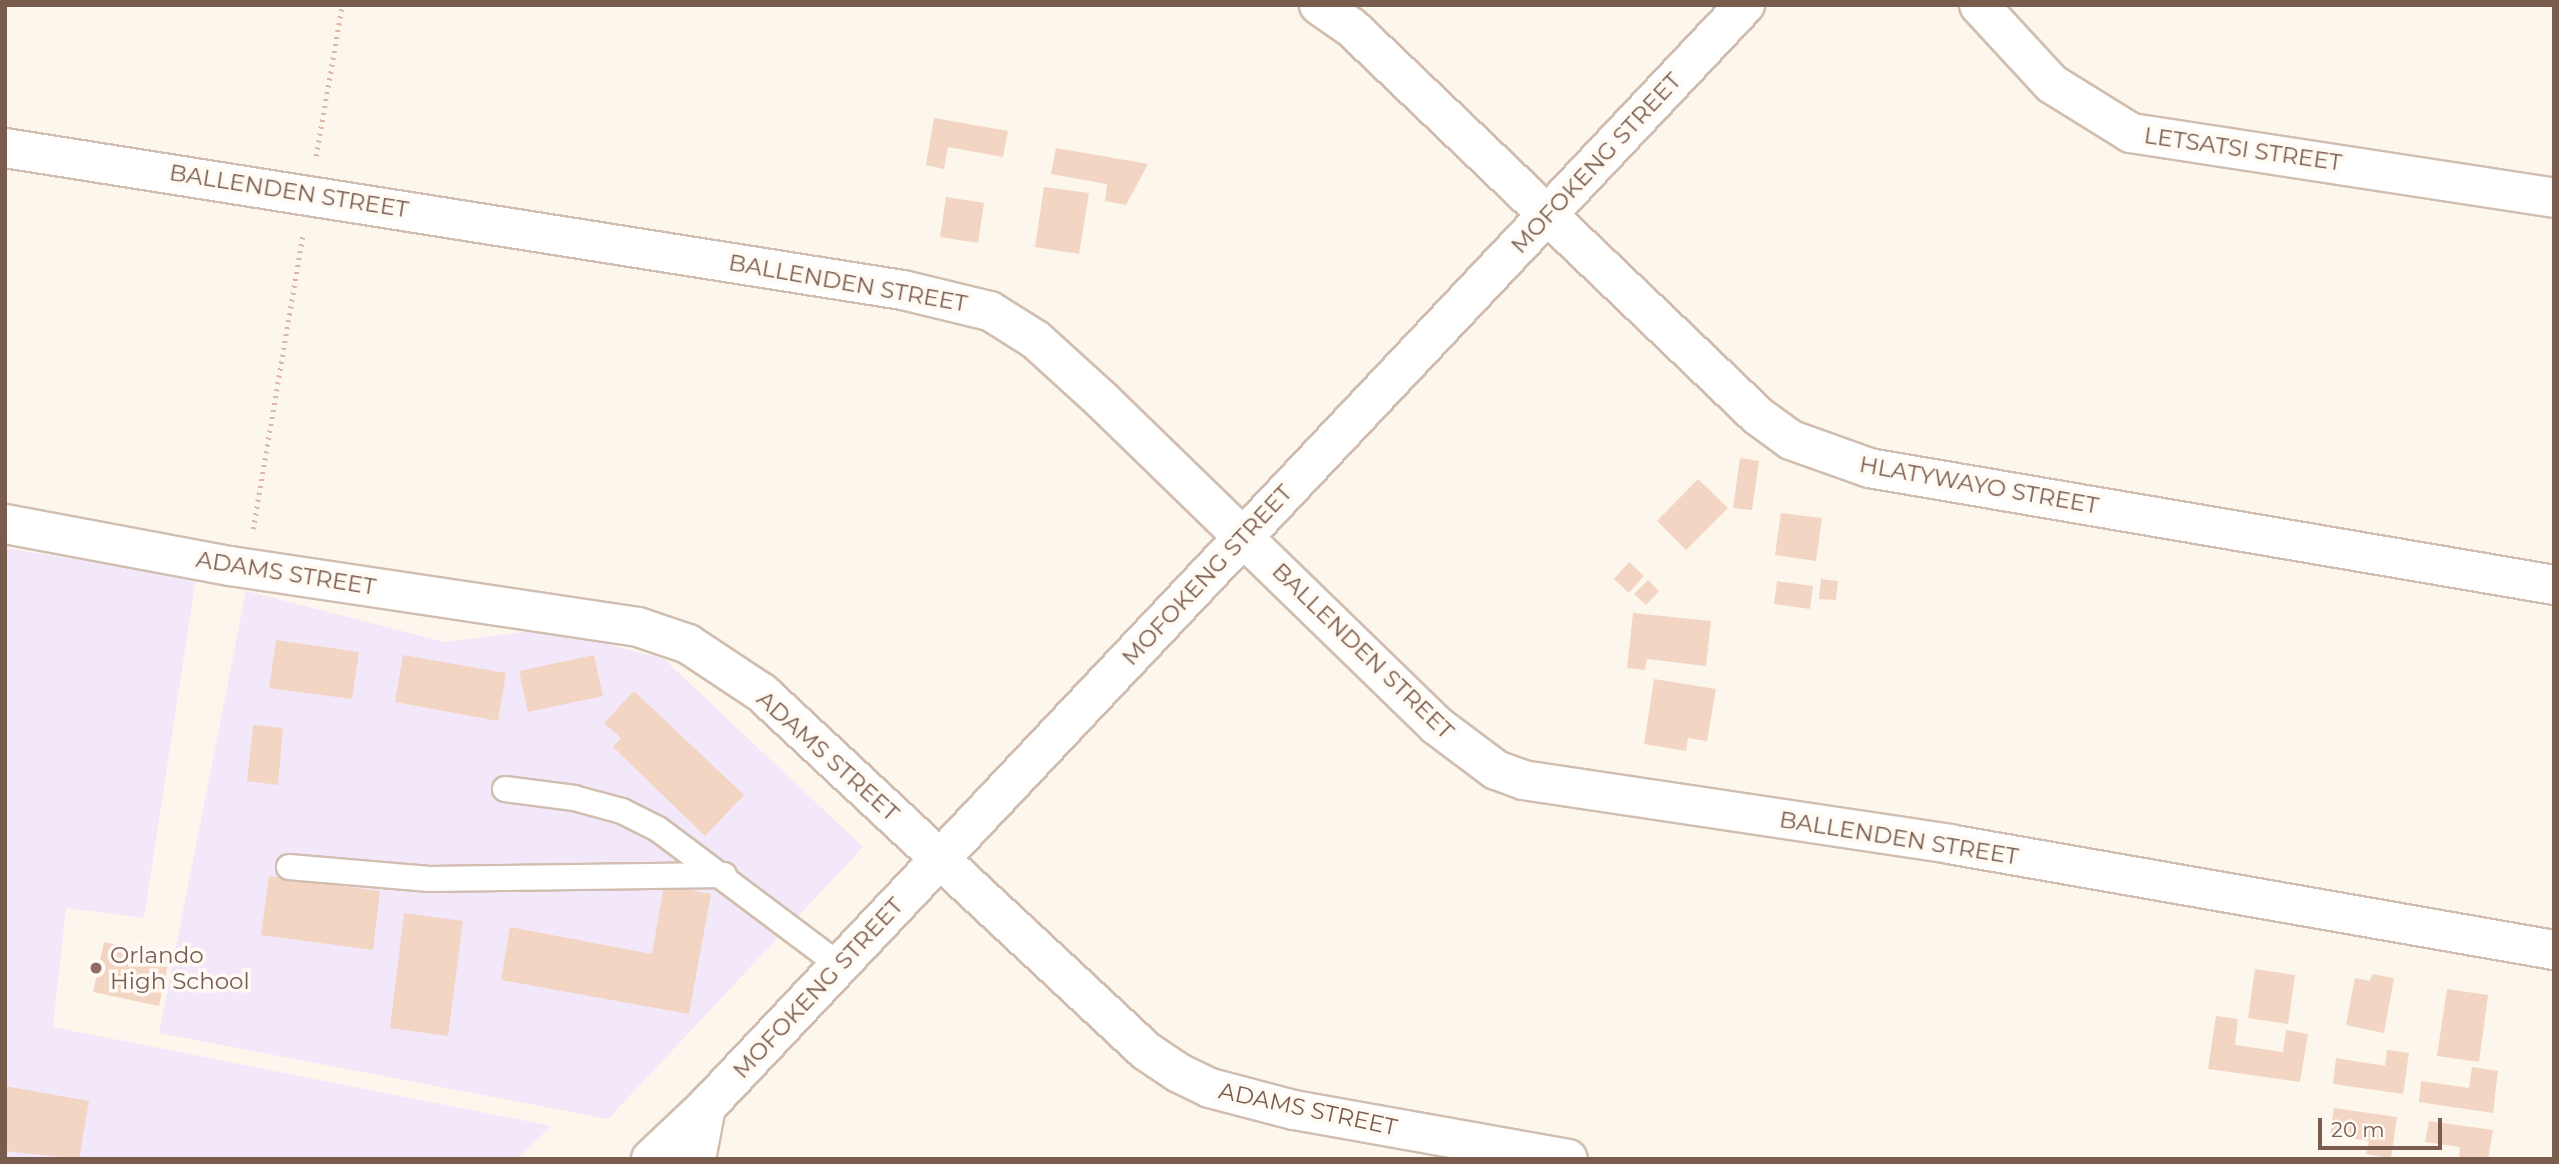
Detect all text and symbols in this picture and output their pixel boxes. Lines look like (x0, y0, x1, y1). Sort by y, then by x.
street label: MOFOKENG STREET (1505, 67, 1687, 259)
street label: LETSATSI STREET (2142, 121, 2344, 177)
street label: BALLENDEN STREET (167, 158, 411, 224)
street label: BALLENDEN STREET (727, 248, 969, 318)
street label: HLATYWAYO STREET (1857, 450, 2101, 520)
street label: MOFOKENG STREET (1116, 479, 1298, 671)
street label: ADAMS STREET (194, 545, 378, 601)
street label: BALLENDEN STREET (1266, 557, 1460, 745)
street label: ADAMS STREET (751, 685, 905, 827)
street label: BALLENDEN STREET (1777, 805, 2021, 871)
street label: MOFOKENG STREET (727, 892, 909, 1084)
place label: Orlando High School (110, 941, 250, 995)
marker: Orlando High School (88, 960, 104, 976)
street label: ADAMS STREET (1216, 1077, 1400, 1141)
scale bar (2321, 1104, 2445, 1148)
text: 20 m (2331, 1117, 2385, 1142)

